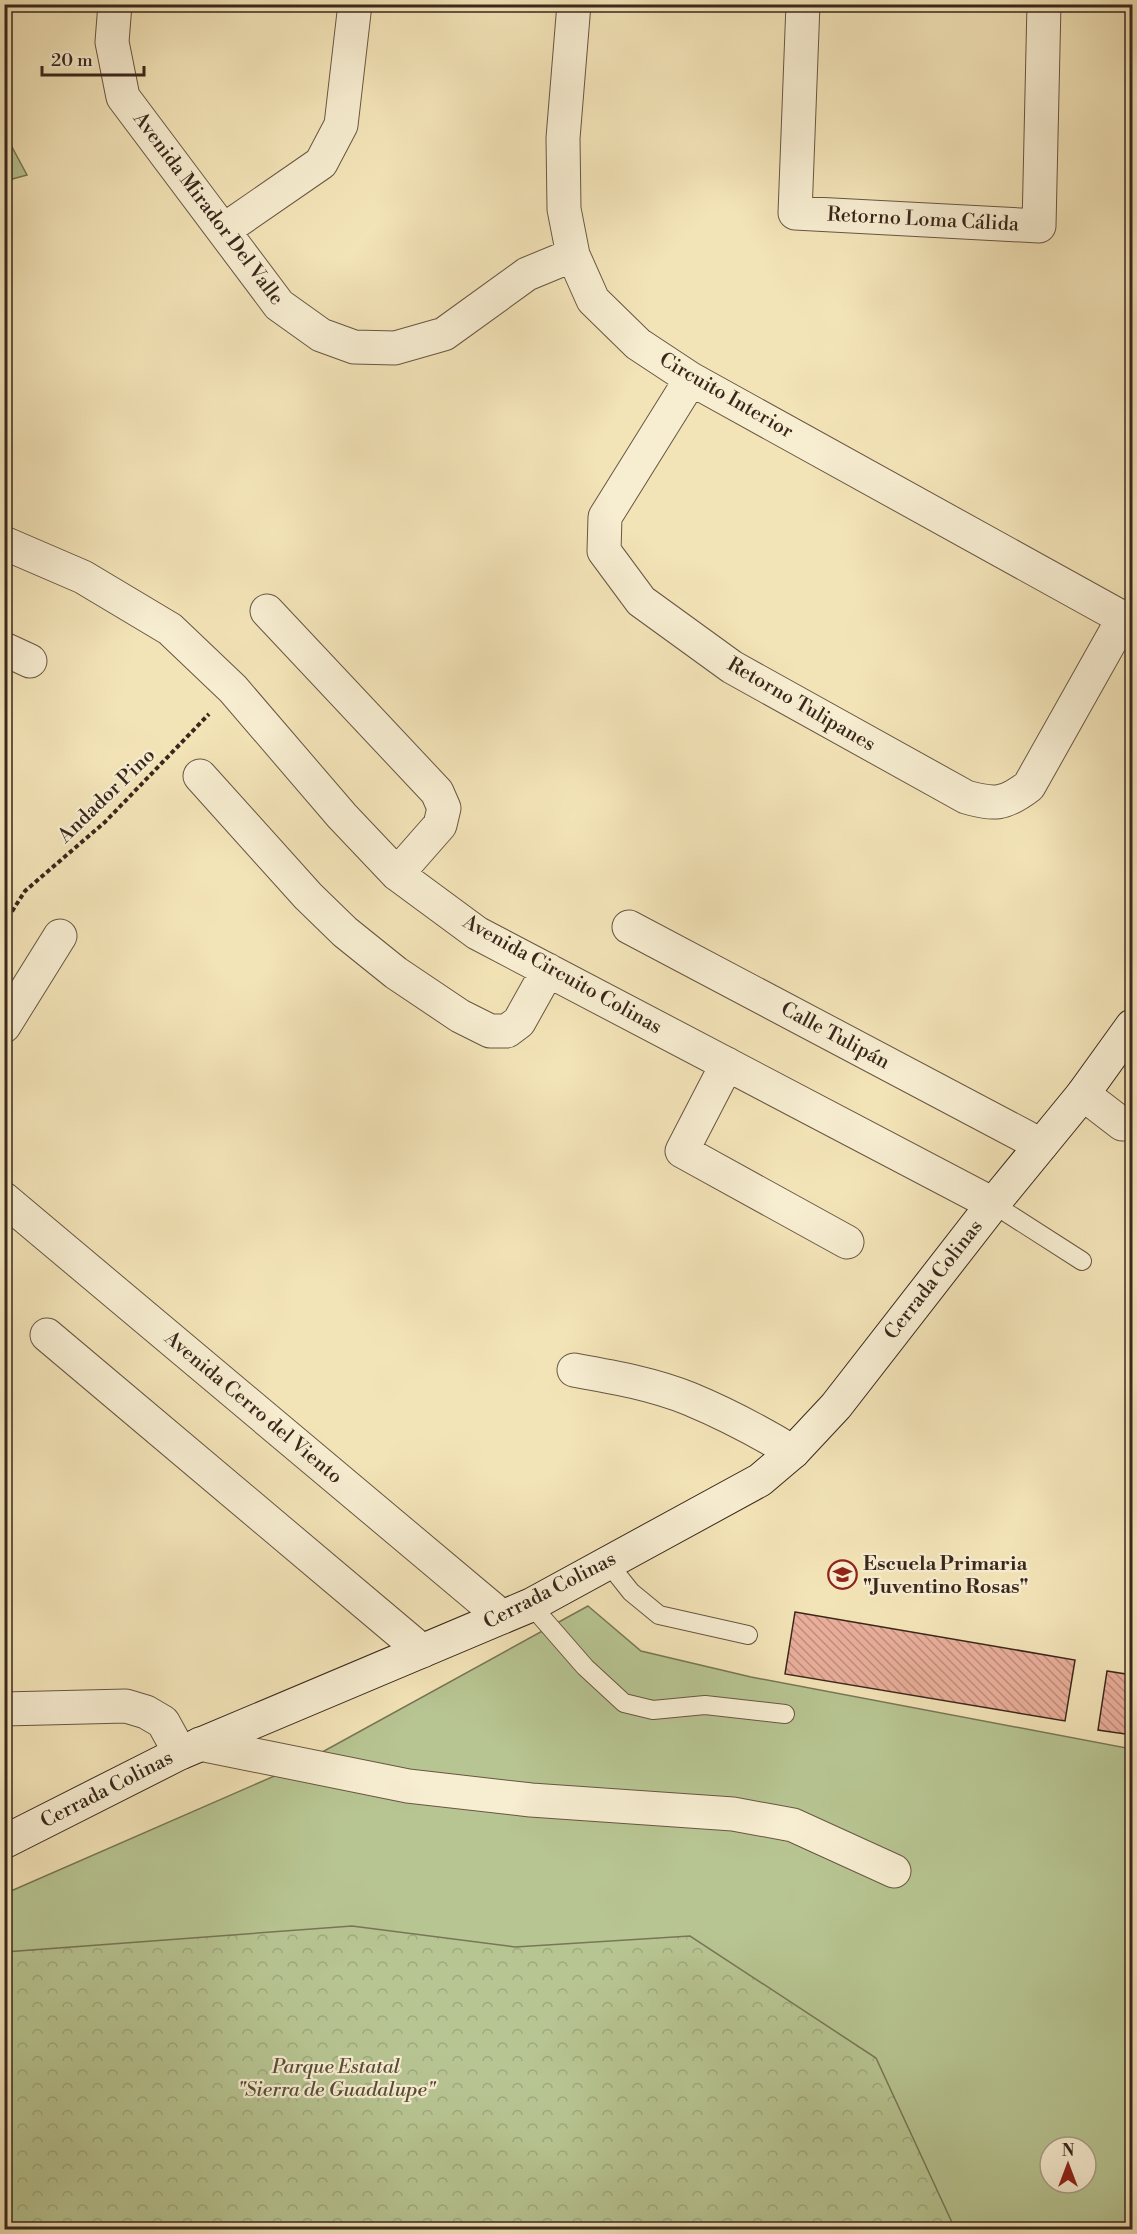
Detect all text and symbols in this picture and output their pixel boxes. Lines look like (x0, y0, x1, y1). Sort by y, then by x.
scale bar (42, 39, 144, 77)
text: 20 m (51, 49, 93, 72)
street label: Avenida Mirador Del Valle (127, 107, 289, 310)
street label: Retorno Loma Cálida (826, 202, 1020, 238)
street label: Circuito Interior (654, 347, 798, 445)
street label: Retorno Tulipanes (722, 652, 880, 758)
street label: Andador Pino (52, 743, 161, 849)
street label: Avenida Circuito Colinas (457, 909, 666, 1040)
street label: Calle Tulipán (776, 997, 894, 1075)
street label: Cerrada Colinas (879, 1215, 989, 1345)
street label: Avenida Cerro del Viento (158, 1326, 347, 1490)
street label: Cerrada Colinas (480, 1547, 620, 1635)
place label: Escuela Primaria "Juventino Rosas" (863, 1552, 1029, 1600)
school or university icon: Escuela Primaria "Juventino Rosas" (826, 1559, 858, 1591)
street label: Cerrada Colinas (37, 1746, 177, 1834)
park label: Parque Estatal "Sierra de Guadalupe" (237, 2055, 437, 2103)
north arrow (1038, 2135, 1098, 2195)
text: N (1062, 2141, 1075, 2161)

